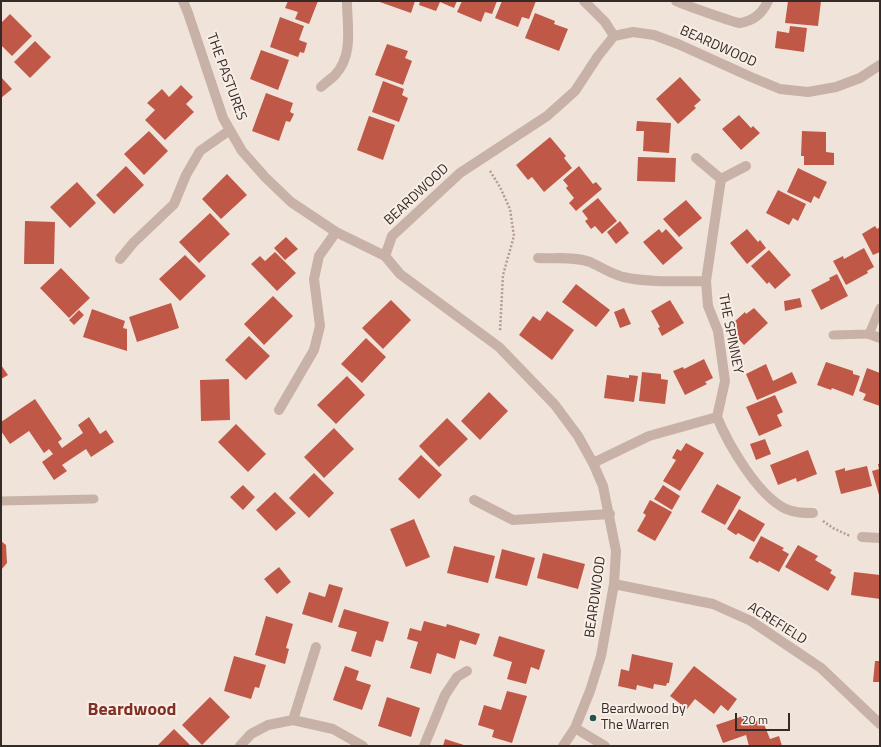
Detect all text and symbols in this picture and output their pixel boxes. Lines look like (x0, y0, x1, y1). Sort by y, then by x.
street label: BEARDWOOD (677, 23, 759, 71)
street label: THE PASTURES (202, 31, 250, 123)
street label: BEARDWOOD (381, 161, 453, 229)
street label: THE SPINNEY (714, 293, 746, 375)
street label: BEARDWOOD (582, 555, 610, 639)
street label: ACREFIELD (744, 599, 810, 649)
district label: Beardwood (88, 700, 176, 722)
place label: Beardwood by The Warren (601, 702, 686, 734)
scale bar (737, 705, 792, 731)
text: 20 m (742, 710, 768, 729)
marker: Beardwood by The Warren (588, 713, 598, 723)

